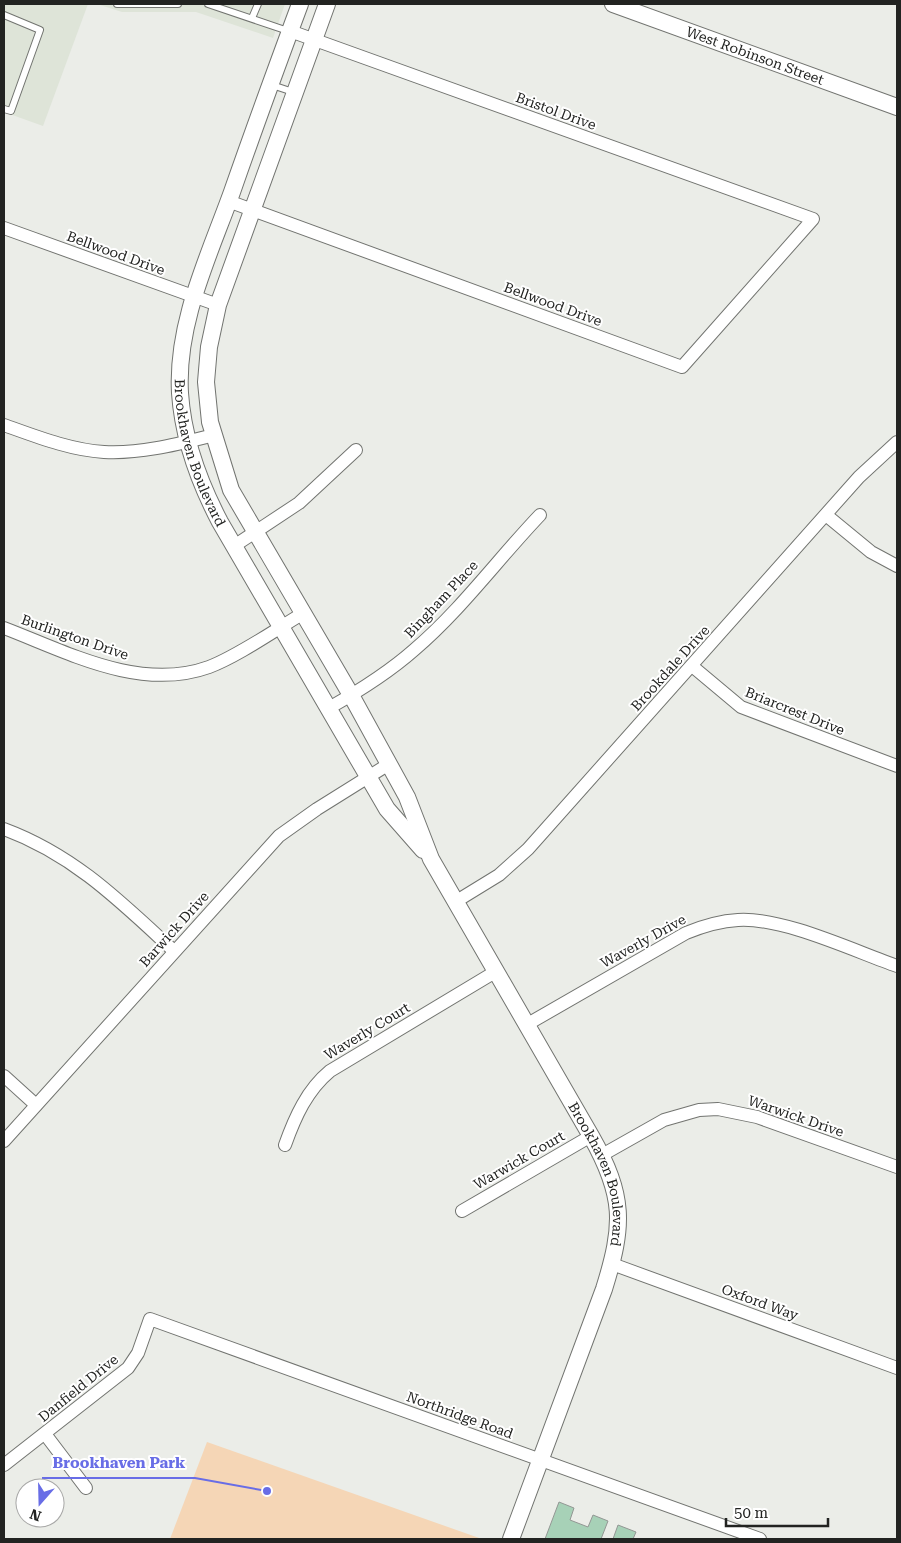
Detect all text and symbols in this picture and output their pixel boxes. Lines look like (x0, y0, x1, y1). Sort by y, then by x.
street label: West Robinson Street (684, 23, 826, 88)
street label: Bristol Drive (514, 89, 599, 133)
street label: Bellwood Drive (65, 228, 168, 278)
street label: Bellwood Drive (502, 279, 605, 329)
street label: Brookhaven Boulevard (172, 379, 229, 529)
street label: Bingham Place (401, 557, 481, 641)
street label: Burlington Drive (19, 611, 131, 663)
street label: Brookdale Drive (627, 622, 713, 714)
street label: Briarcrest Drive (743, 684, 847, 738)
street label: Barwick Drive (136, 888, 212, 970)
street label: Waverly Drive (598, 911, 689, 971)
street label: Waverly Court (321, 999, 413, 1063)
street label: Warwick Drive (746, 1092, 846, 1140)
street label: Brookhaven Boulevard (565, 1099, 626, 1248)
street label: Warwick Court (471, 1128, 567, 1192)
street label: Oxford Way (719, 1281, 801, 1324)
street label: Danfield Drive (35, 1351, 121, 1425)
street label: Northridge Road (404, 1388, 516, 1442)
callout: Brookhaven Park (42, 1448, 195, 1478)
text: Brookhaven Park (53, 1454, 186, 1472)
north arrow (15, 1478, 65, 1528)
scale bar (726, 1496, 828, 1528)
text: 50 m (734, 1504, 769, 1522)
text: N (28, 1506, 43, 1525)

